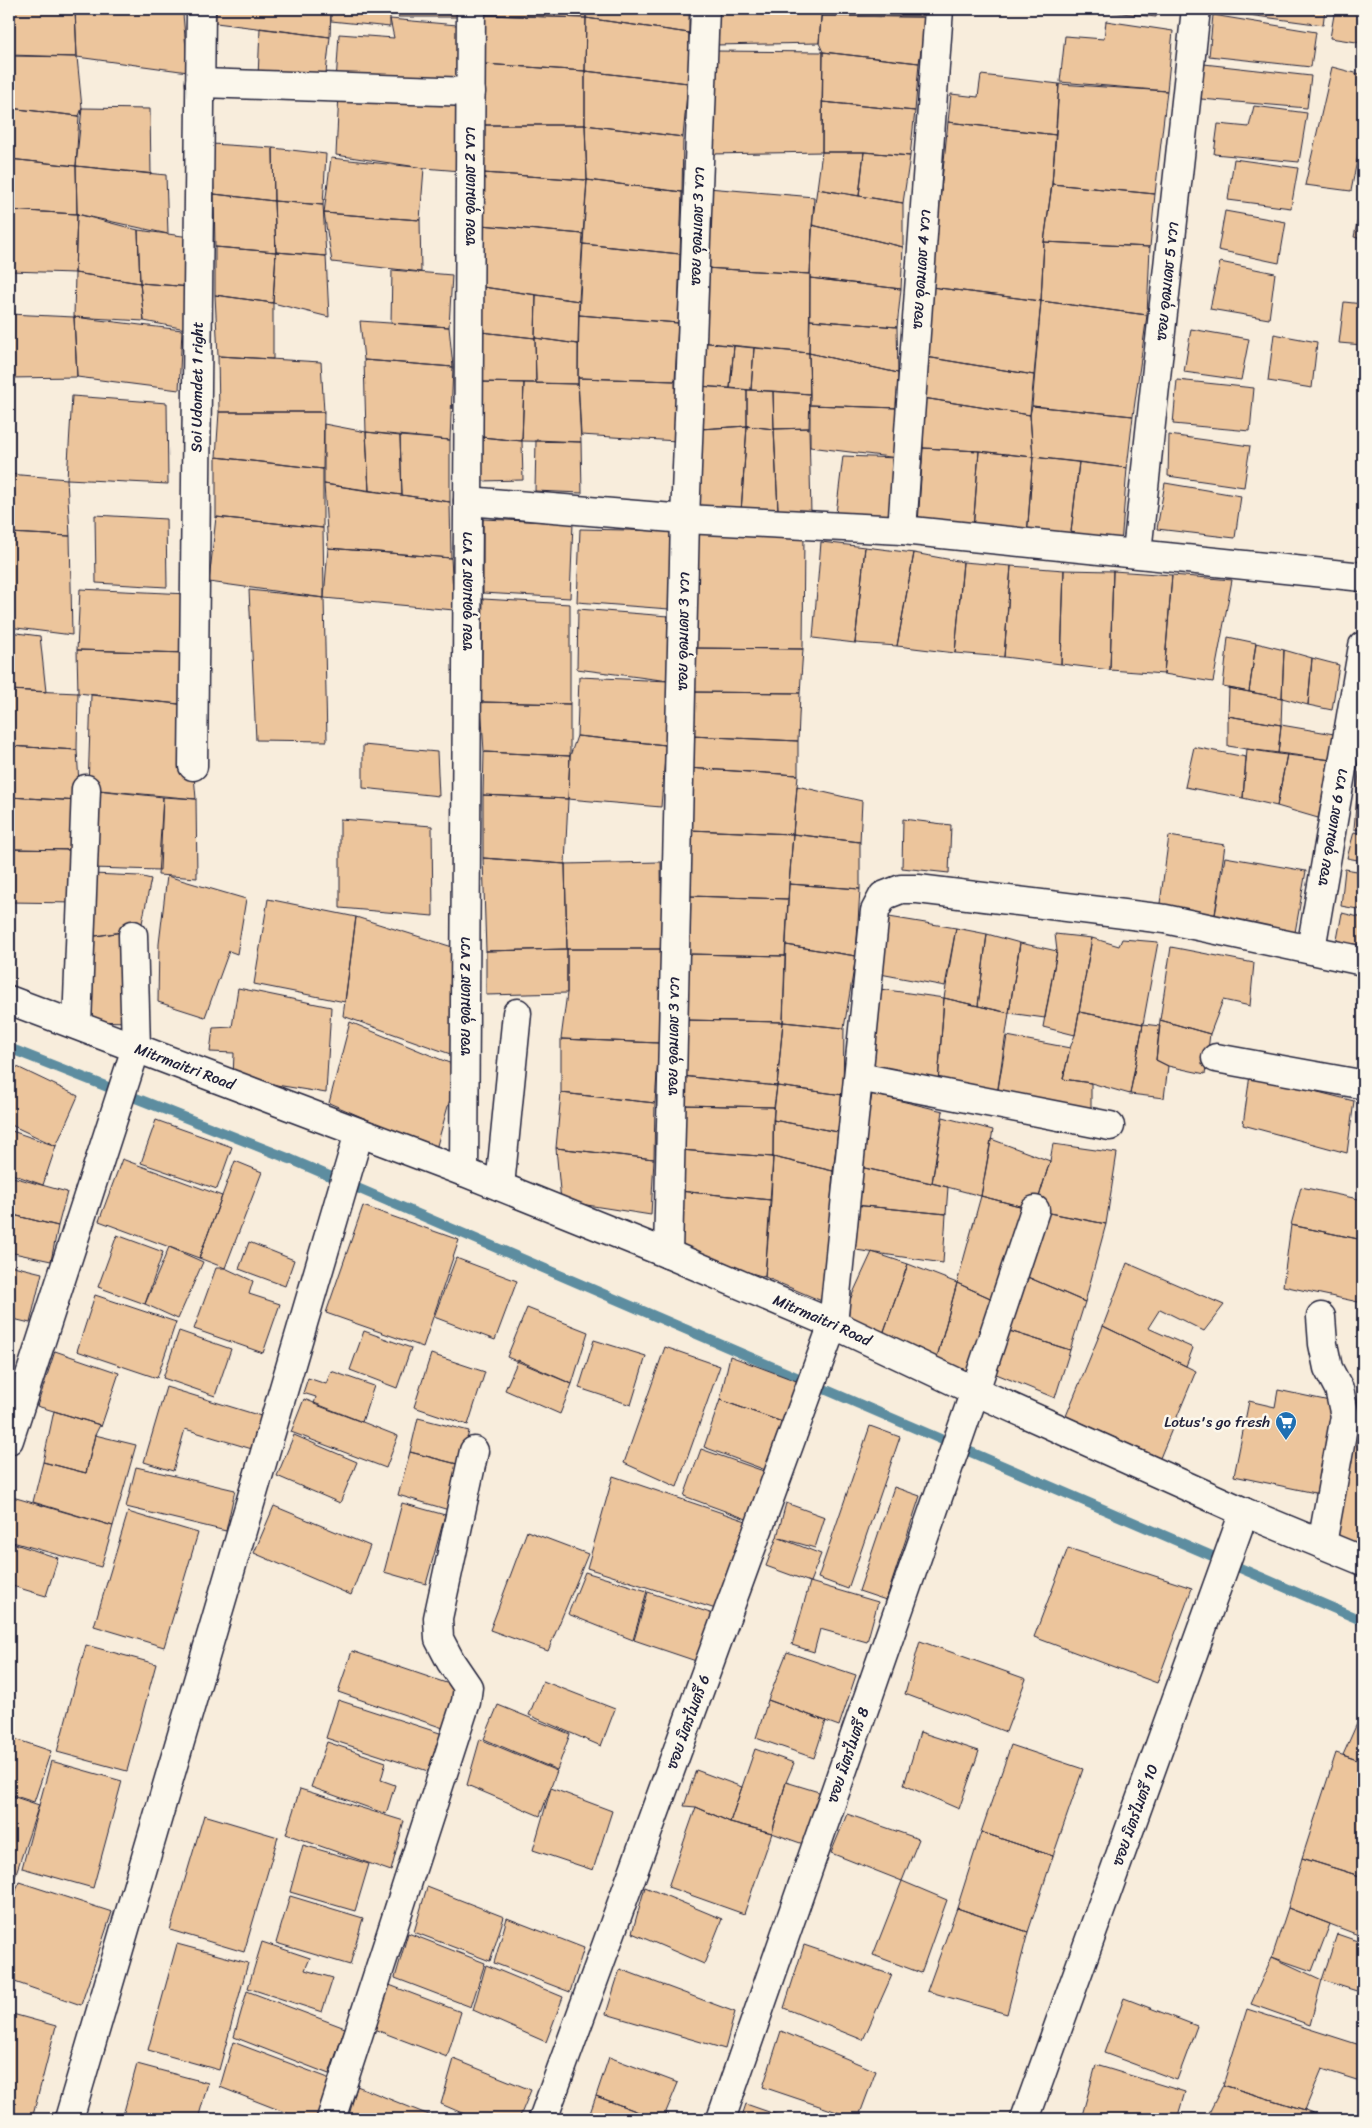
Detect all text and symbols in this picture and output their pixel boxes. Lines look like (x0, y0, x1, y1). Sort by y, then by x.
street label: ซอย อุดมเดช 2 ขวา (457, 126, 483, 246)
street label: ซอย อุดมเดช 3 ขวา (682, 166, 712, 286)
street label: ซอย อุดมเดช 4 ขวา (904, 208, 938, 330)
street label: ซอย อุดมเดช 5 ขวา (1148, 220, 1186, 342)
street label: Soi Udomdet 1 right (183, 321, 211, 452)
street label: ซอย อุดมเดช 2 ขวา (454, 531, 480, 651)
street label: ซอย อุดมเดช 3 ขวา (669, 571, 697, 691)
street label: ซอย อุดมเดช 6 ขวา (1309, 766, 1355, 888)
street label: ซอย อุดมเดช 2 ขวา (452, 936, 478, 1056)
street label: ซอย อุดมเดช 3 ขวา (659, 976, 687, 1096)
street label: Mitrmaitri Road (131, 1036, 240, 1098)
street label: Mitrmaitri Road (769, 1287, 877, 1354)
place label: Lotus's go fresh (1164, 1409, 1270, 1435)
supermarket icon: Lotus's go fresh (1274, 1410, 1298, 1441)
street label: ซอย มิตรไมตรี 6 (659, 1671, 717, 1773)
street label: ซอย มิตรไมตรี 8 (819, 1704, 877, 1806)
street label: ซอย มิตรไมตรี 10 (1105, 1760, 1165, 1870)

